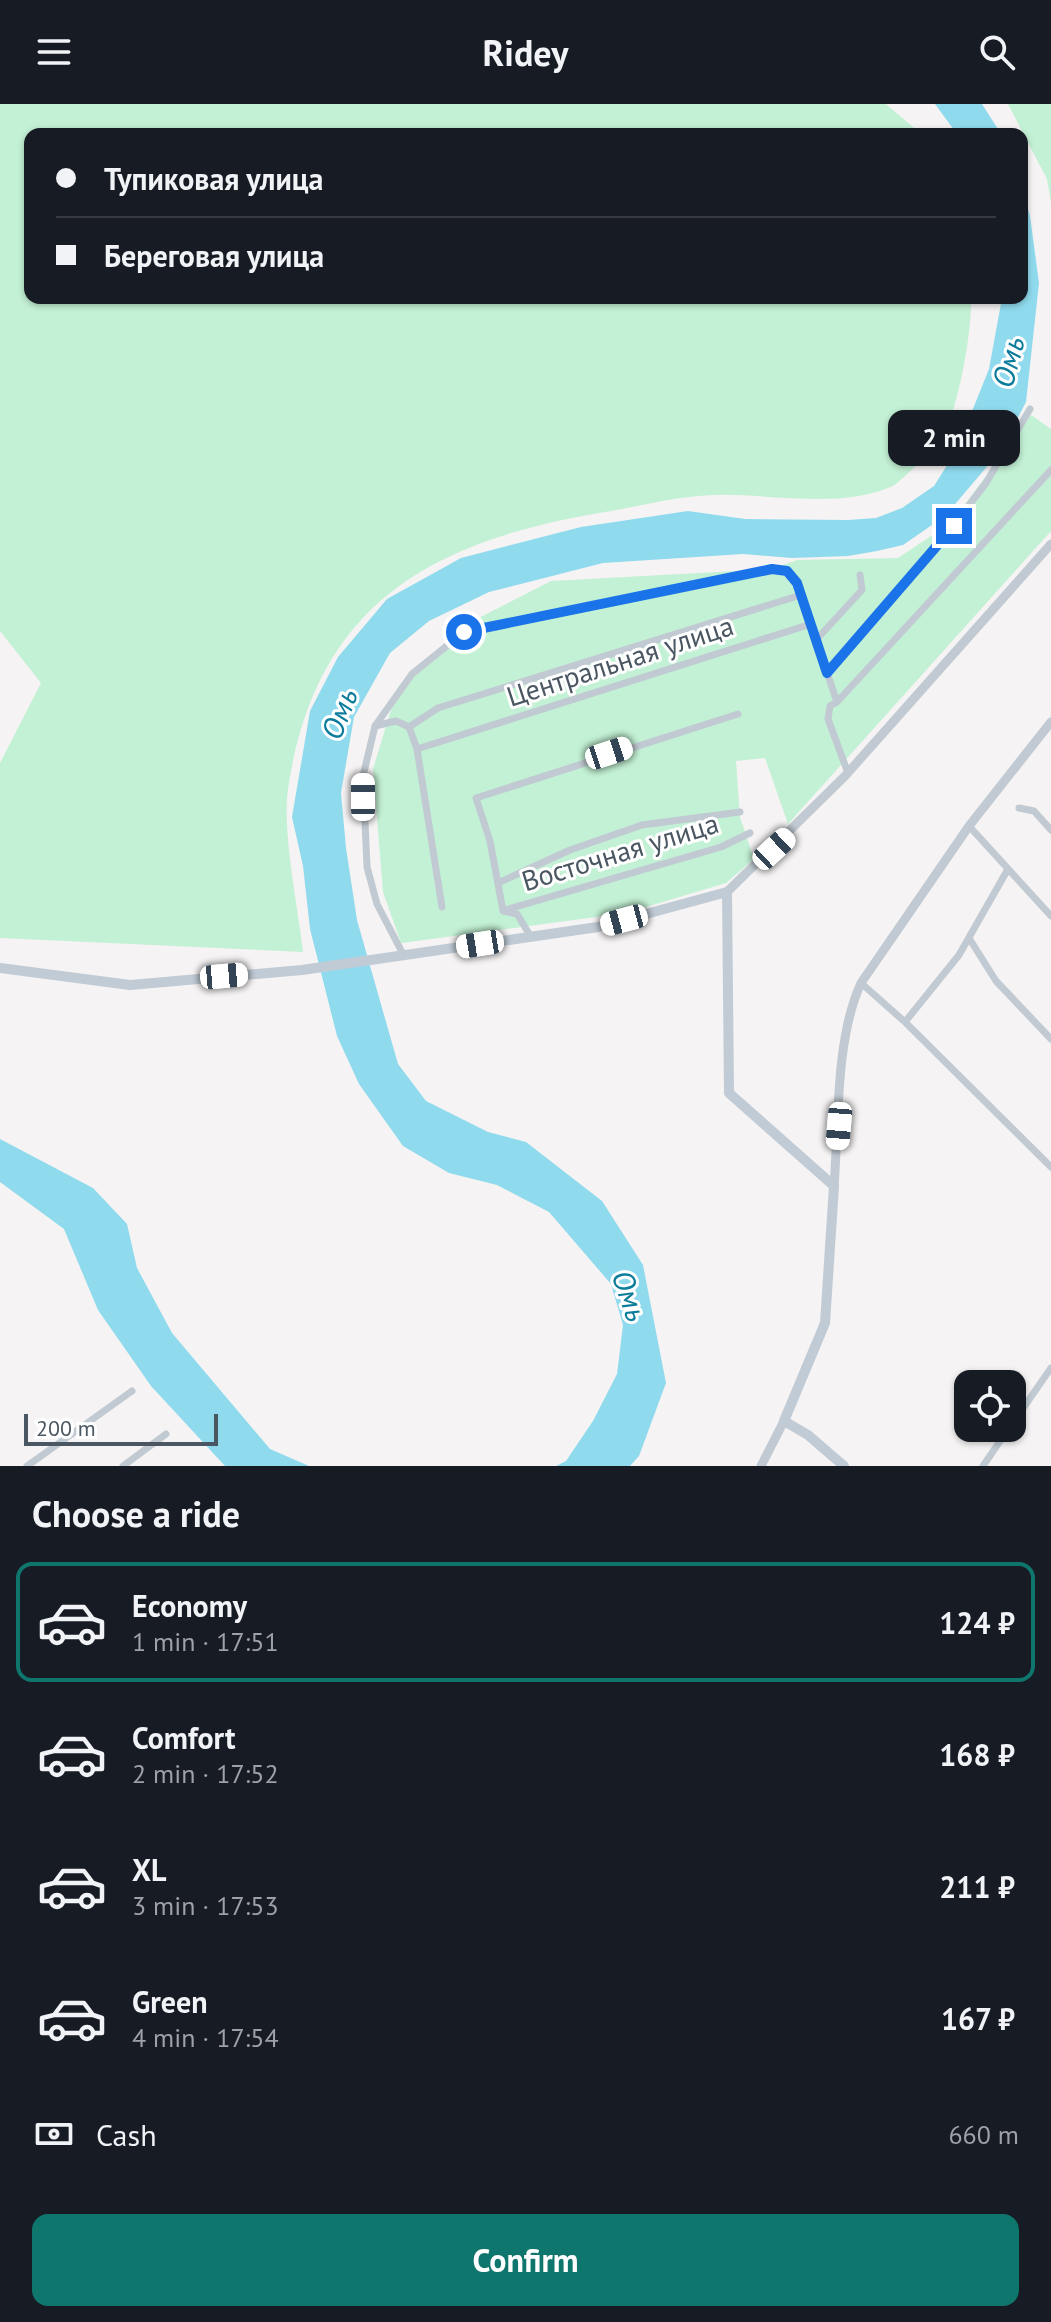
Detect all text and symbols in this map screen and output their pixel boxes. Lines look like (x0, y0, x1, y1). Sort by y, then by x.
text: Ridey (483, 29, 568, 76)
icon: menu (32, 30, 76, 74)
icon: search (975, 30, 1019, 74)
text: Тупиковая улица (104, 159, 323, 198)
text: Береговая улица (104, 236, 324, 275)
water label: Омь (982, 332, 1033, 392)
callout: 2 min (888, 410, 1020, 466)
text: 2 min (922, 421, 986, 454)
route end (936, 508, 972, 544)
street label: Центральная улица (502, 606, 738, 715)
route start (446, 614, 482, 650)
water label: Омь (311, 682, 366, 745)
car (582, 734, 636, 772)
car (351, 773, 375, 821)
street label: Восточная улица (517, 804, 723, 899)
car (748, 824, 800, 874)
car (598, 902, 650, 938)
car (454, 928, 506, 960)
car (199, 962, 249, 990)
car (825, 1101, 853, 1151)
water label: Омь (604, 1265, 657, 1326)
map controls (954, 1370, 1026, 1442)
button: locate (954, 1370, 1026, 1442)
scale bar (24, 1410, 218, 1446)
text: 200 m (36, 1414, 96, 1442)
text: Choose a ride (32, 1490, 240, 1537)
icon: car (36, 1586, 108, 1658)
text: Economy (132, 1586, 247, 1625)
text: 124 ₽ (939, 1603, 1015, 1642)
text: 1 min · 17:51 (132, 1625, 279, 1658)
icon: car (36, 1718, 108, 1790)
text: Comfort (132, 1718, 235, 1757)
text: 168 ₽ (939, 1735, 1015, 1774)
text: 2 min · 17:52 (132, 1757, 279, 1790)
icon: car (36, 1850, 108, 1922)
text: XL (132, 1850, 166, 1889)
text: 211 ₽ (939, 1867, 1015, 1906)
text: 3 min · 17:53 (132, 1889, 279, 1922)
icon: car (36, 1982, 108, 2054)
text: Green (132, 1982, 207, 2021)
text: 167 ₽ (941, 1999, 1015, 2038)
text: 4 min · 17:54 (132, 2021, 279, 2054)
icon: cash (32, 2112, 76, 2156)
text: Cash (96, 2115, 157, 2154)
text: 660 m (948, 2118, 1019, 2151)
button: Confirm (32, 2214, 1019, 2306)

